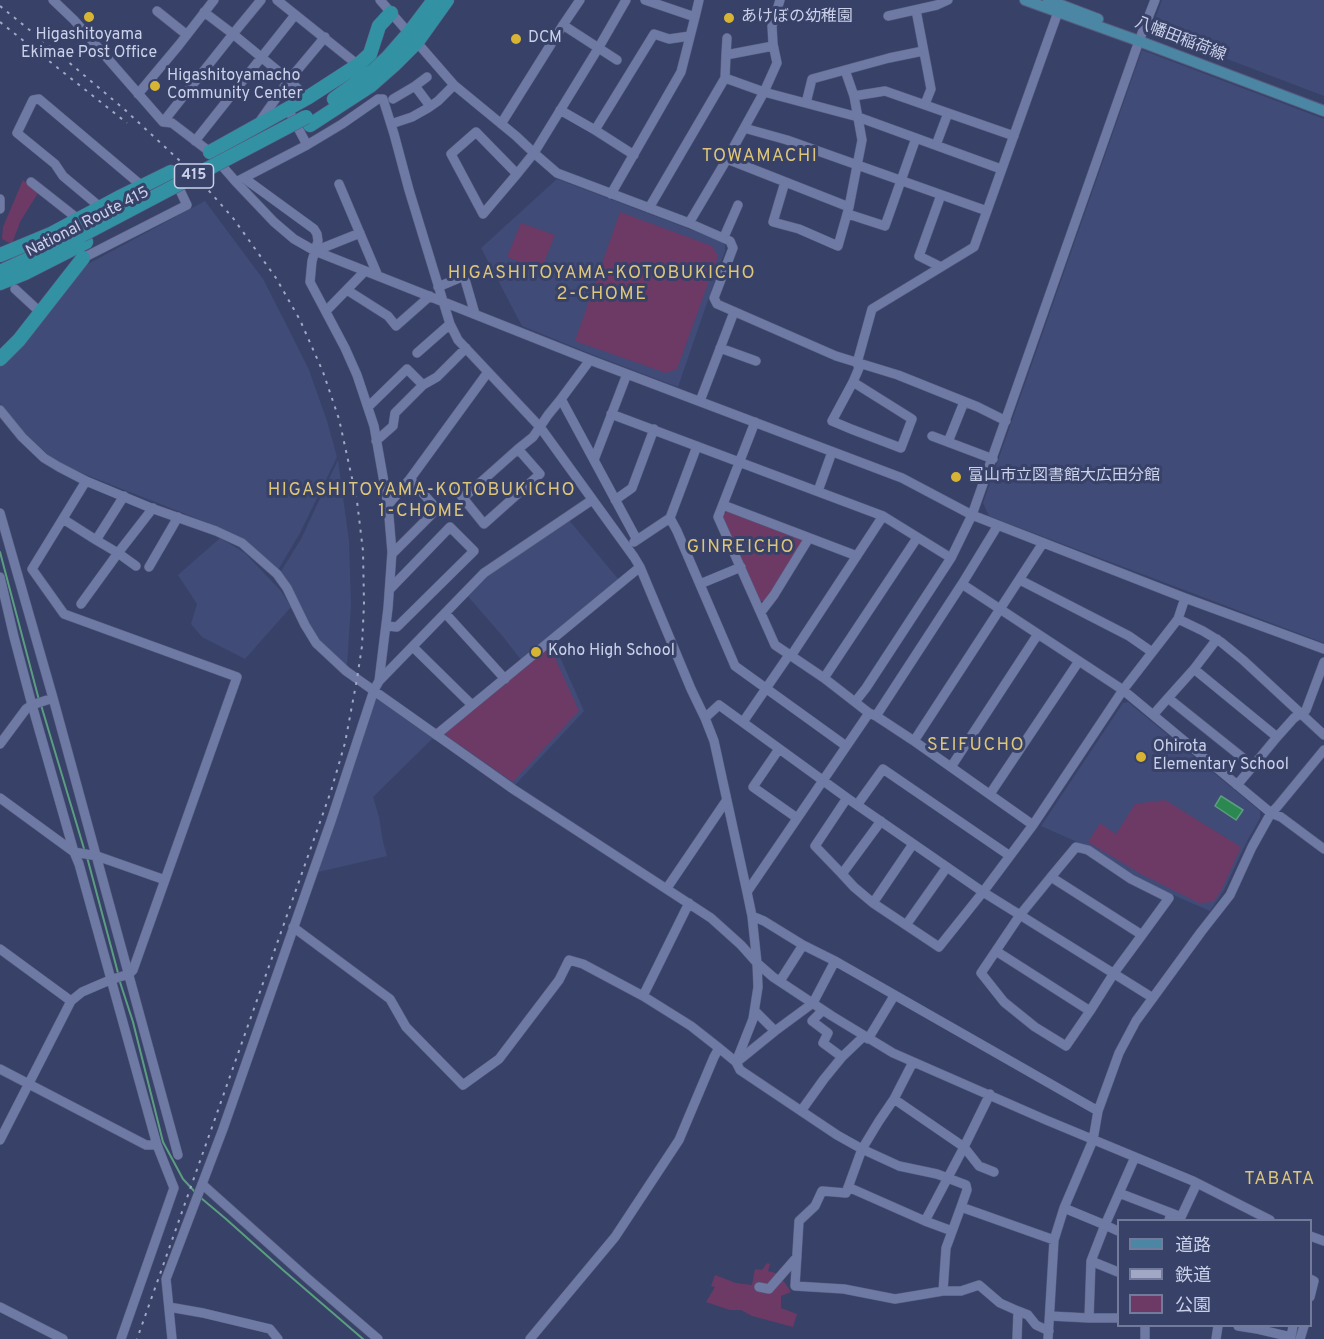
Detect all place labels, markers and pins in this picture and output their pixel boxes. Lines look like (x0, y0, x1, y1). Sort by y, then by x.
place label: あけぼの幼稚園 (741, 8, 853, 28)
marker: Higashitoyama Ekimae Post Office (82, 10, 96, 24)
marker: あけぼの幼稚園 (722, 11, 736, 25)
place label: Higashitoyama Ekimae Post Office (21, 26, 157, 64)
place label: DCM (528, 29, 562, 49)
marker: DCM (509, 32, 523, 46)
place label: Higashitoyamacho Community Center (167, 67, 303, 105)
marker: Higashitoyamacho Community Center (148, 79, 162, 93)
place label: 富山市立図書館大広田分館 (968, 467, 1160, 487)
marker: 富山市立図書館大広田分館 (949, 470, 963, 484)
place label: Koho High School (548, 642, 675, 662)
marker: Koho High School (529, 645, 543, 659)
place label: Ohirota Elementary School (1153, 738, 1289, 776)
marker: Ohirota Elementary School (1134, 750, 1148, 764)

